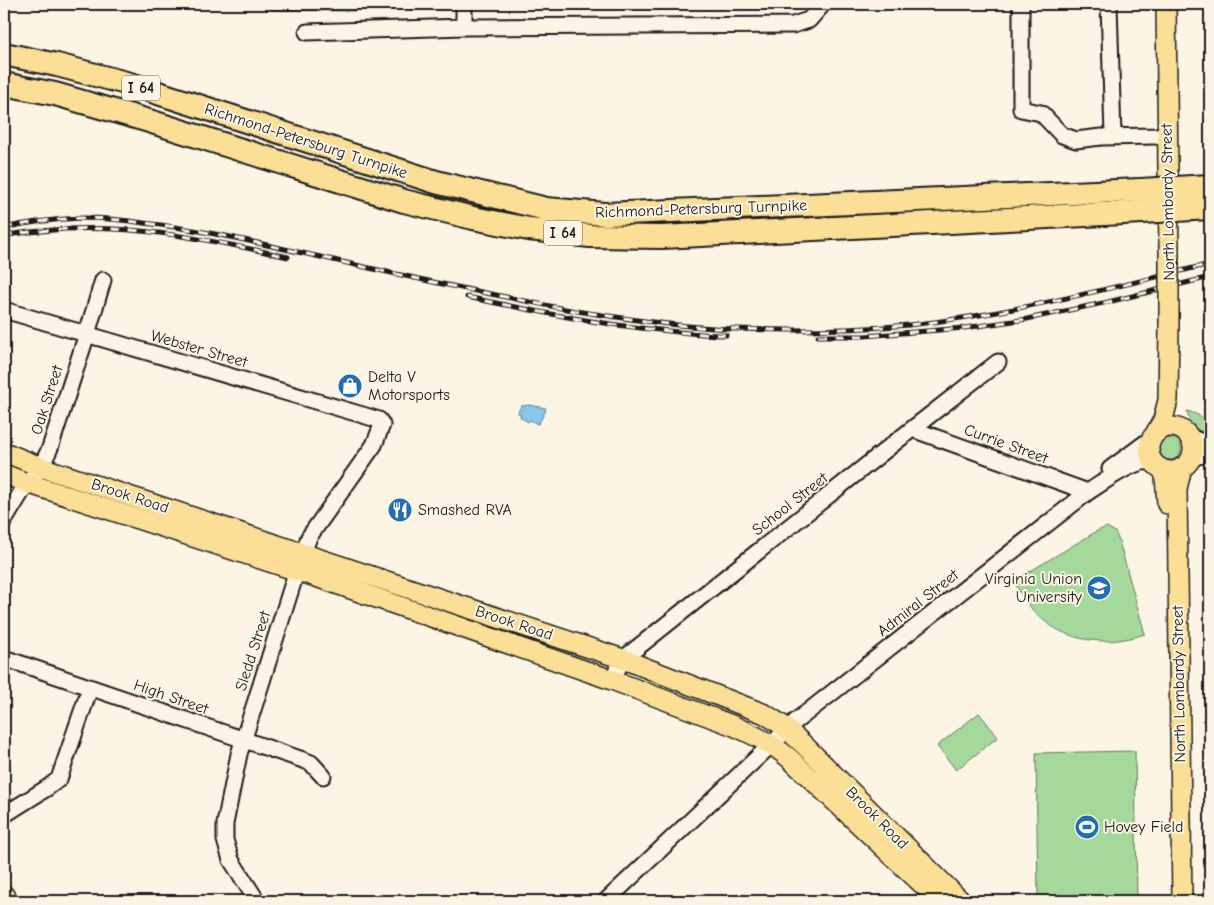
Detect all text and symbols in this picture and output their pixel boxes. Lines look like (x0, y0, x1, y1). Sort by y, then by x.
road number: I 64 (122, 76, 160, 100)
street label: Richmond-Petersburg Turnpike (202, 100, 410, 182)
street label: North Lombardy Street (1158, 123, 1178, 281)
street label: Richmond-Petersburg Turnpike (595, 196, 807, 222)
road number: I 64 (544, 220, 582, 246)
street label: Webster Street (149, 327, 250, 372)
street label: Oak Street (27, 363, 67, 437)
place label: Delta V Motorsports (368, 368, 450, 404)
shop icon: Delta V Motorsports (337, 373, 363, 399)
street label: Currie Street (962, 421, 1051, 468)
street label: School Street (749, 469, 832, 539)
street label: Brook Road (89, 475, 171, 517)
restaurant icon: Smashed RVA (387, 497, 413, 523)
place label: Smashed RVA (418, 501, 512, 519)
street label: Admiral Street (874, 566, 962, 640)
place label: Virginia Union University (985, 570, 1083, 606)
school or university icon: Virginia Union University (1086, 575, 1112, 601)
street label: Brook Road (473, 602, 555, 644)
street label: North Lombardy Street (1169, 605, 1189, 763)
street label: Sledd Street (232, 608, 274, 693)
street label: High Street (131, 676, 211, 718)
street label: Brook Road (842, 783, 912, 853)
sports icon: Hovey Field (1074, 814, 1100, 840)
place label: Hovey Field (1104, 818, 1184, 836)

